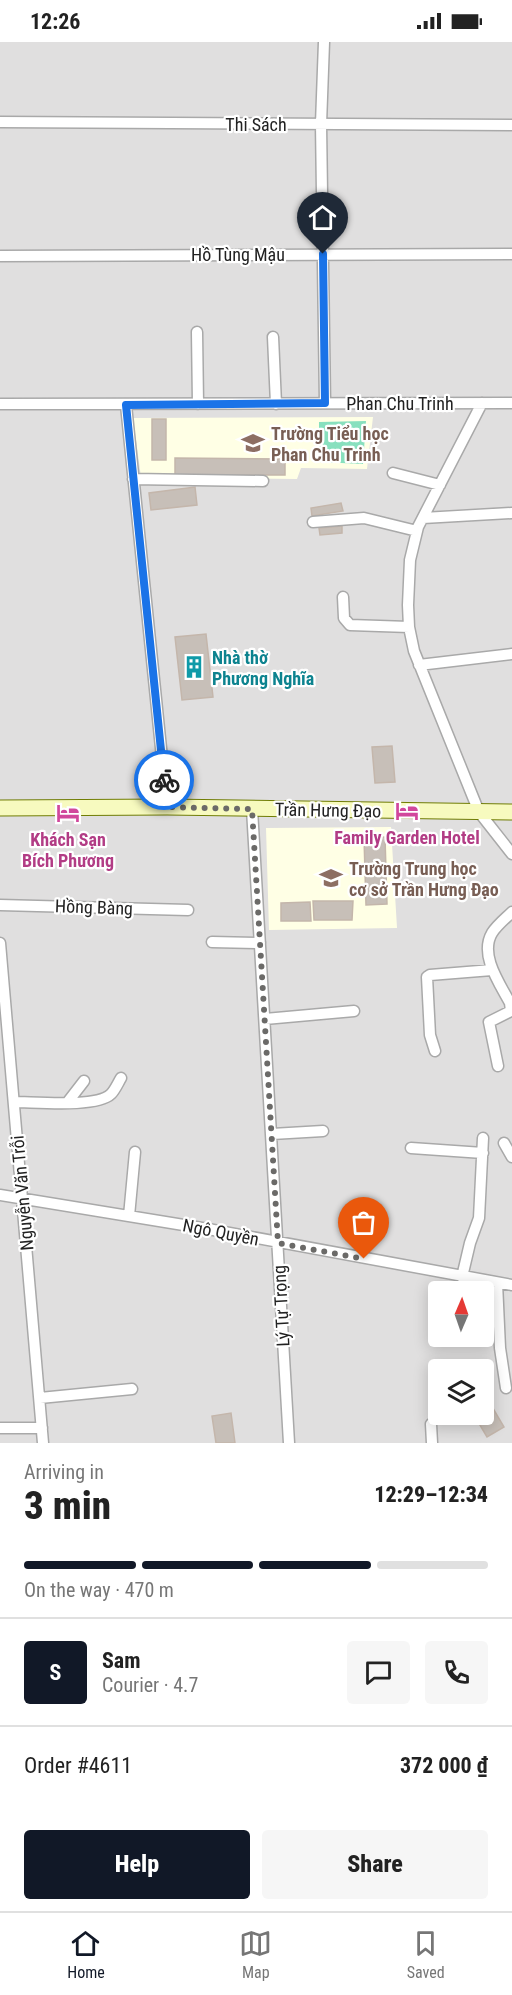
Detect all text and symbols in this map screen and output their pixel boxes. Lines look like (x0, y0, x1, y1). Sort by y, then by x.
text: 12:26 (30, 9, 81, 34)
street label: Thi Sách (225, 114, 287, 135)
pin (297, 192, 348, 254)
icon: home (306, 201, 339, 234)
street label: Hồ Tùng Mậu (191, 244, 285, 265)
street label: Phan Chu Trinh (346, 393, 454, 414)
place label: Trường Tiểu học Phan Chu Trinh (271, 423, 389, 465)
school or university icon: Trường Tiểu học Phan Chu Trinh (240, 430, 266, 456)
place label: Nhà thờ Phương Nghĩa (212, 647, 314, 689)
building icon: Nhà thờ Phương Nghĩa (181, 654, 207, 680)
courier (134, 750, 194, 810)
icon: bike (148, 764, 181, 797)
hotel icon: Family Garden Hotel (394, 798, 420, 824)
street label: Trần Hưng Đạo (275, 799, 381, 821)
hotel icon: Khách Sạn Bích Phương (55, 800, 81, 826)
place label: Family Garden Hotel (334, 827, 480, 848)
place label: Khách Sạn Bích Phương (22, 829, 114, 871)
place label: Trường Trung học cơ sở Trần Hưng Đạo (349, 858, 499, 900)
school or university icon: Trường Trung học cơ sở Trần Hưng Đạo (318, 865, 344, 891)
street label: Hồng Bàng (55, 895, 133, 919)
street label: Nguyễn Văn Trỗi (7, 1135, 37, 1251)
pin (338, 1197, 389, 1259)
icon: bag (347, 1206, 380, 1239)
street label: Ngô Quyền (181, 1214, 261, 1250)
street label: Lý Tự Trọng (268, 1265, 294, 1347)
north arrow (428, 1281, 494, 1347)
map controls (428, 1281, 494, 1425)
button: layers (428, 1359, 494, 1425)
text: Arriving in (24, 1460, 104, 1484)
text: 12:29–12:34 (374, 1482, 488, 1507)
text: 3 min (24, 1483, 111, 1529)
text: On the way · 470 m (24, 1578, 174, 1602)
button: chat (347, 1641, 410, 1704)
button: phone (425, 1641, 488, 1704)
text: Sam (102, 1648, 141, 1673)
text: S (50, 1660, 61, 1685)
text: Courier · 4.7 (102, 1673, 198, 1697)
text: Order #4611 (24, 1753, 132, 1778)
text: 372 000 ₫ (400, 1753, 488, 1778)
button: Help (24, 1830, 250, 1899)
button: Share (262, 1830, 488, 1899)
tab: Home (67, 1927, 105, 1982)
tab: Map (239, 1927, 272, 1982)
tab: Saved (407, 1927, 445, 1982)

